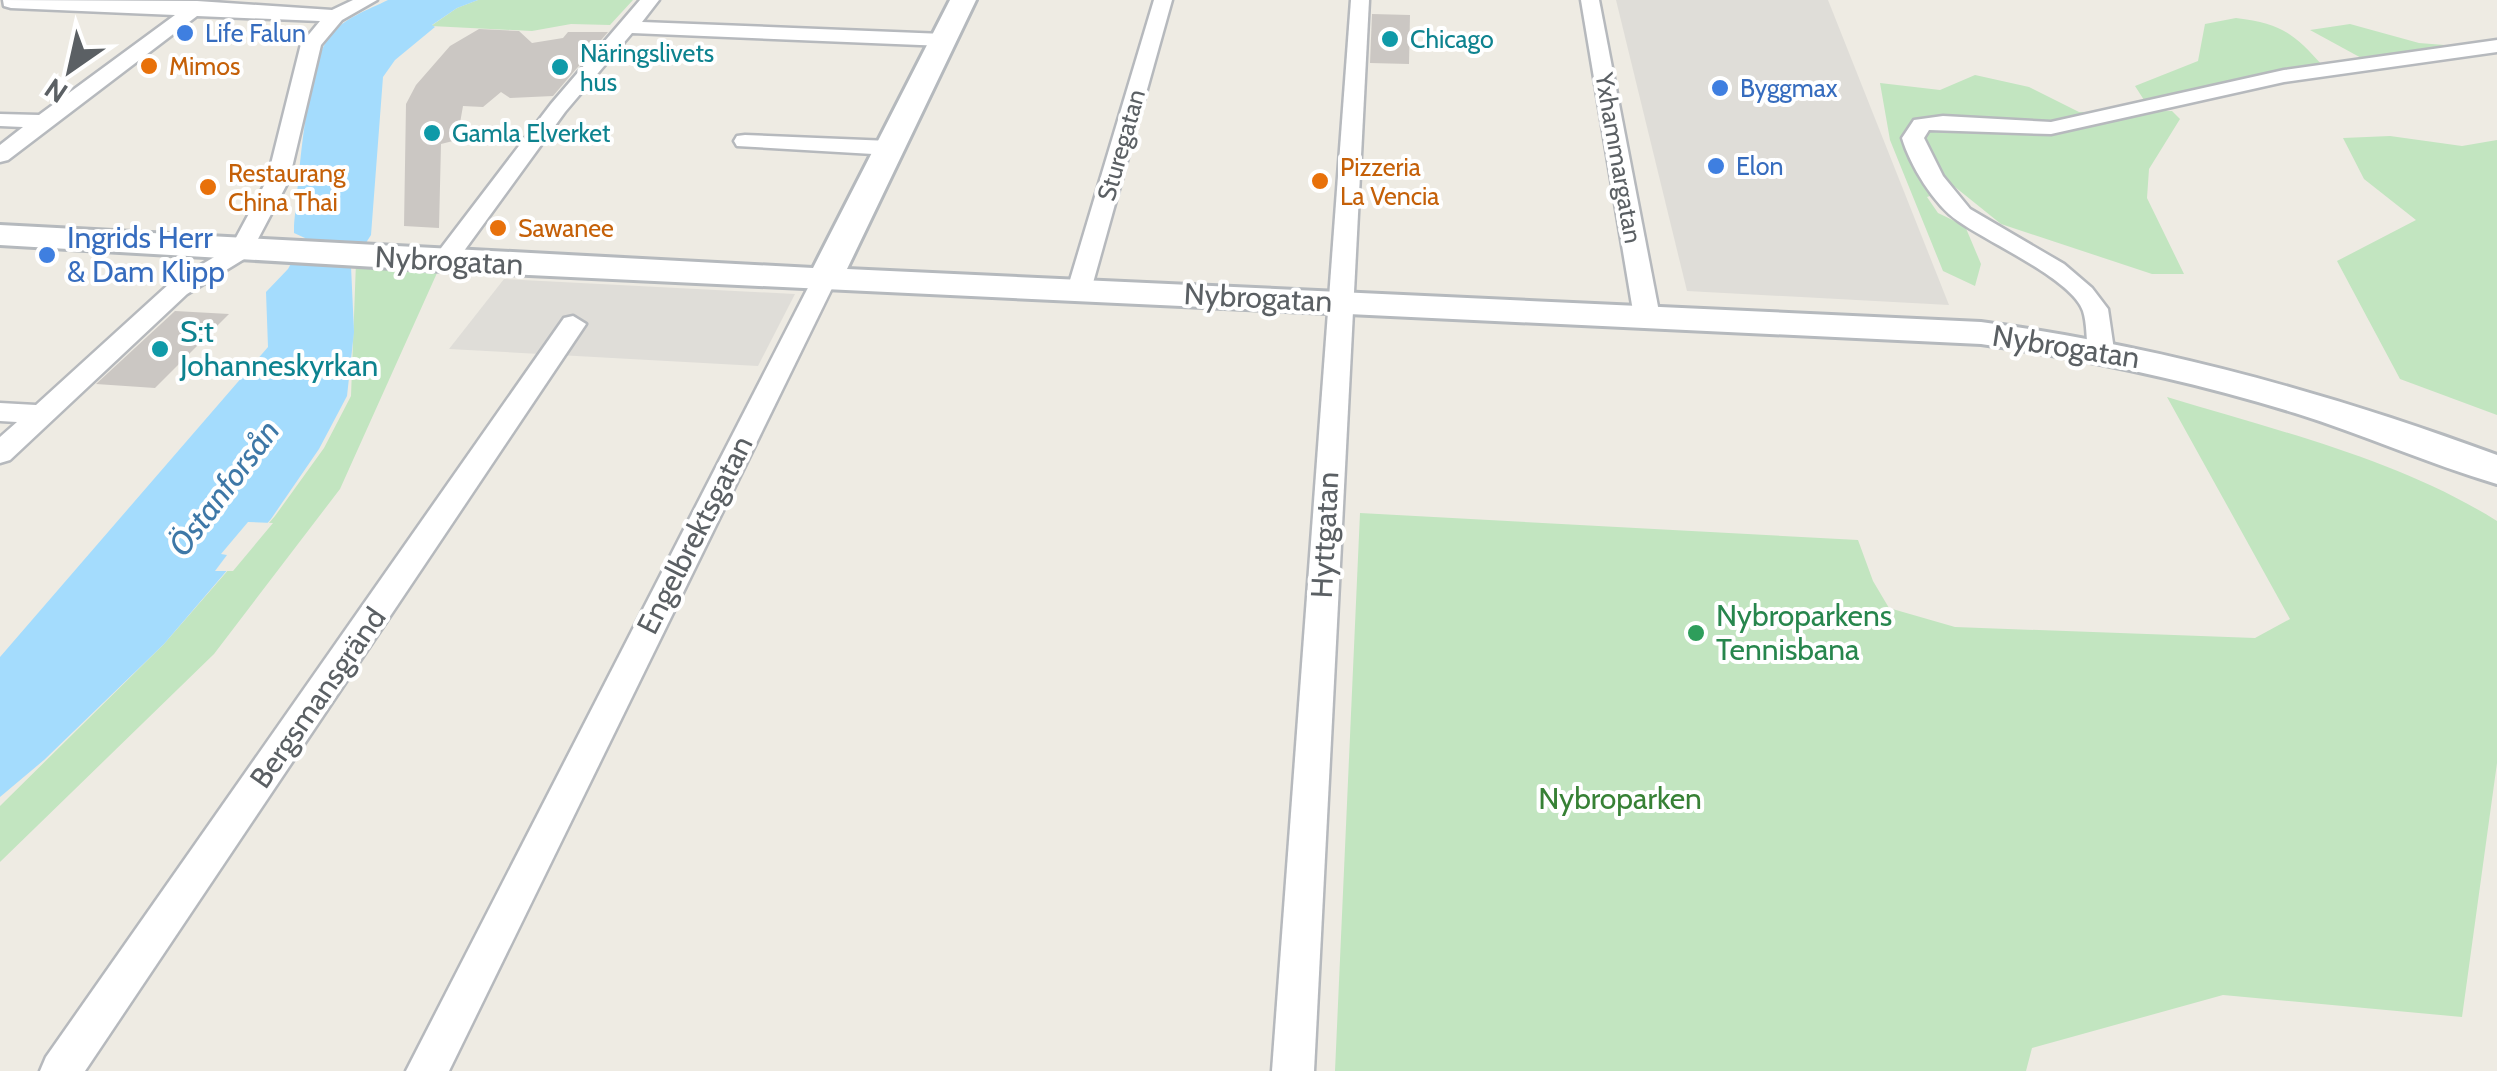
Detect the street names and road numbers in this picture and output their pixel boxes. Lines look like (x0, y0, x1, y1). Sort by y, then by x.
street label: Yxhammargatan (1589, 69, 1649, 246)
street label: Sturegatan (1091, 86, 1151, 204)
street label: Nybrogatan (374, 238, 524, 283)
street label: Nybrogatan (1183, 275, 1333, 320)
street label: Nybrogatan (1990, 317, 2142, 376)
street label: Engelbrektsgatan (629, 429, 761, 640)
street label: Hyttgatan (1303, 471, 1346, 599)
street label: Bergsmansgränd (242, 600, 394, 795)

